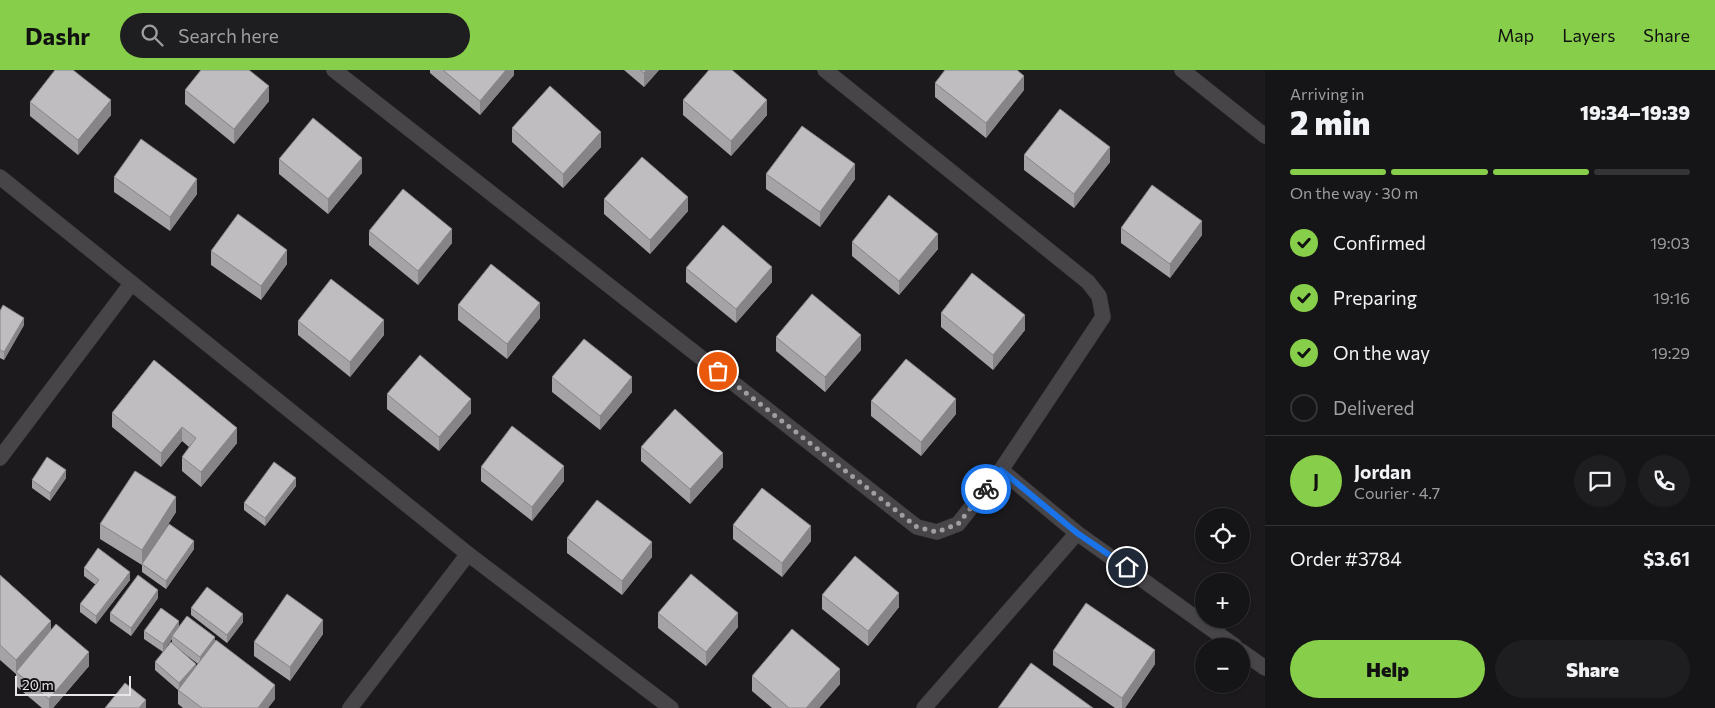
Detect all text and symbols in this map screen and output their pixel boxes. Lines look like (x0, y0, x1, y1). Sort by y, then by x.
search box (120, 13, 470, 58)
text: Dashr (25, 21, 90, 50)
icon: search (138, 21, 166, 49)
text: Search here (178, 24, 279, 47)
text: Map (1497, 24, 1534, 46)
text: Layers (1562, 24, 1615, 46)
text: Share (1643, 24, 1690, 46)
text: Arriving in (1290, 84, 1364, 103)
text: 19:34–19:39 (1580, 101, 1690, 124)
text: 2 min (1290, 102, 1370, 142)
text: On the way · 30 m (1290, 183, 1418, 202)
icon: check (1290, 229, 1318, 257)
text: Confirmed (1333, 231, 1426, 254)
text: 19:03 (1650, 233, 1690, 252)
icon: check (1290, 284, 1318, 312)
text: Preparing (1333, 286, 1417, 309)
text: 19:16 (1653, 288, 1690, 307)
icon: check (1290, 339, 1318, 367)
text: On the way (1333, 341, 1430, 364)
text: 19:29 (1651, 343, 1690, 362)
pin (697, 350, 739, 392)
icon: bag (704, 357, 732, 385)
text: Delivered (1333, 396, 1414, 419)
button: chat (1574, 455, 1626, 507)
button: phone (1638, 455, 1690, 507)
text: Jordan (1354, 460, 1411, 483)
courier (961, 464, 1011, 514)
text: J (1313, 469, 1319, 492)
icon: bike (972, 475, 1000, 503)
text: Courier · 4.7 (1354, 483, 1440, 502)
map controls (1195, 508, 1250, 693)
button: locate (1195, 508, 1250, 563)
pin (1106, 546, 1148, 588)
text: Order #3784 (1290, 547, 1402, 570)
text: $3.61 (1643, 547, 1690, 570)
icon: home (1113, 553, 1141, 581)
button: + (1195, 573, 1250, 628)
button: − (1195, 638, 1250, 693)
button: Help (1290, 640, 1485, 698)
button: Share (1495, 640, 1690, 698)
scale bar (15, 673, 131, 696)
text: 20 m (22, 676, 54, 693)

